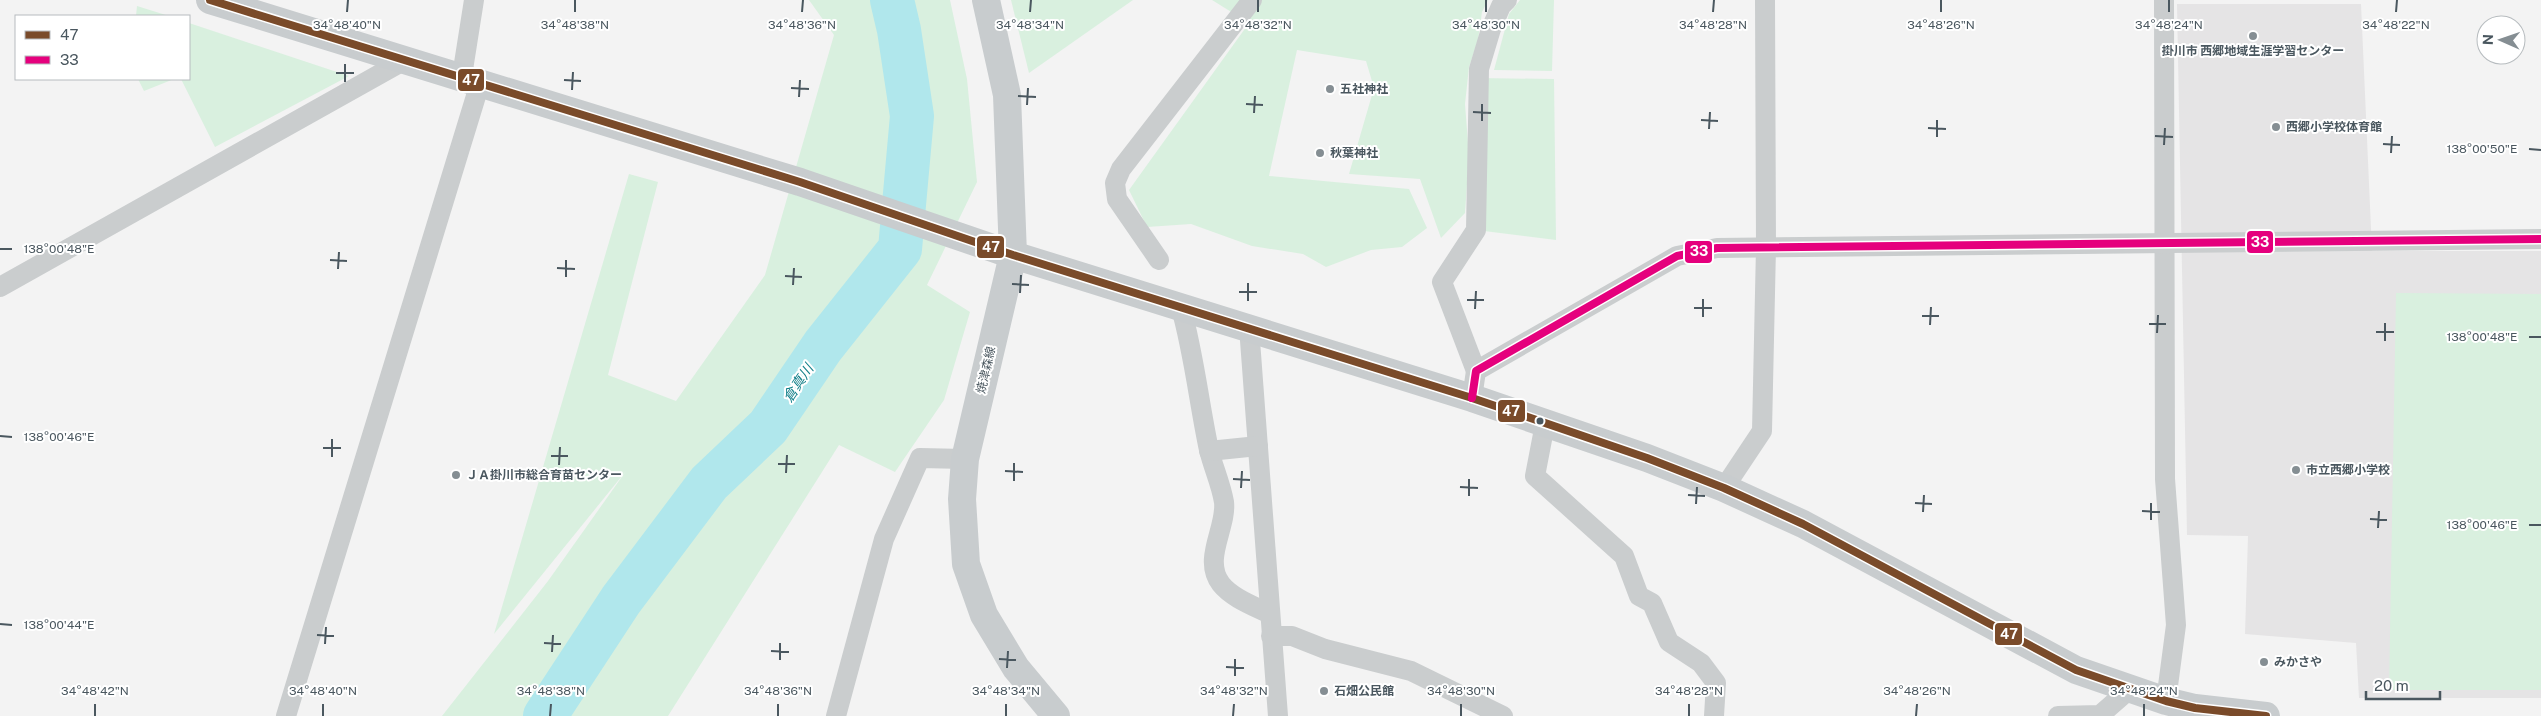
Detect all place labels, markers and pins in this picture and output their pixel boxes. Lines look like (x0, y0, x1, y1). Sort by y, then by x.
marker: 掛川市 西郷地域生涯学習センター (2247, 30, 2259, 42)
place label: 掛川市 西郷地域生涯学習センター (2162, 44, 2344, 58)
place label: 五社神社 (1340, 82, 1388, 96)
marker: 五社神社 (1324, 83, 1336, 95)
place label: 西郷小学校体育館 (2286, 120, 2382, 134)
marker: 西郷小学校体育館 (2270, 121, 2282, 133)
place label: 秋葉神社 (1330, 146, 1378, 160)
marker: 秋葉神社 (1314, 147, 1326, 159)
unlabelled marker (1535, 416, 1545, 426)
place label: 市立西郷小学校 (2306, 463, 2390, 477)
marker: 市立西郷小学校 (2290, 464, 2302, 476)
place label: ＪＡ掛川市総合育苗センター (466, 468, 622, 482)
marker: ＪＡ掛川市総合育苗センター (450, 469, 462, 481)
place label: みかさや (2274, 655, 2322, 669)
marker: みかさや (2258, 656, 2270, 668)
place label: 石畑公民館 (1334, 684, 1394, 698)
marker: 石畑公民館 (1318, 685, 1330, 697)

